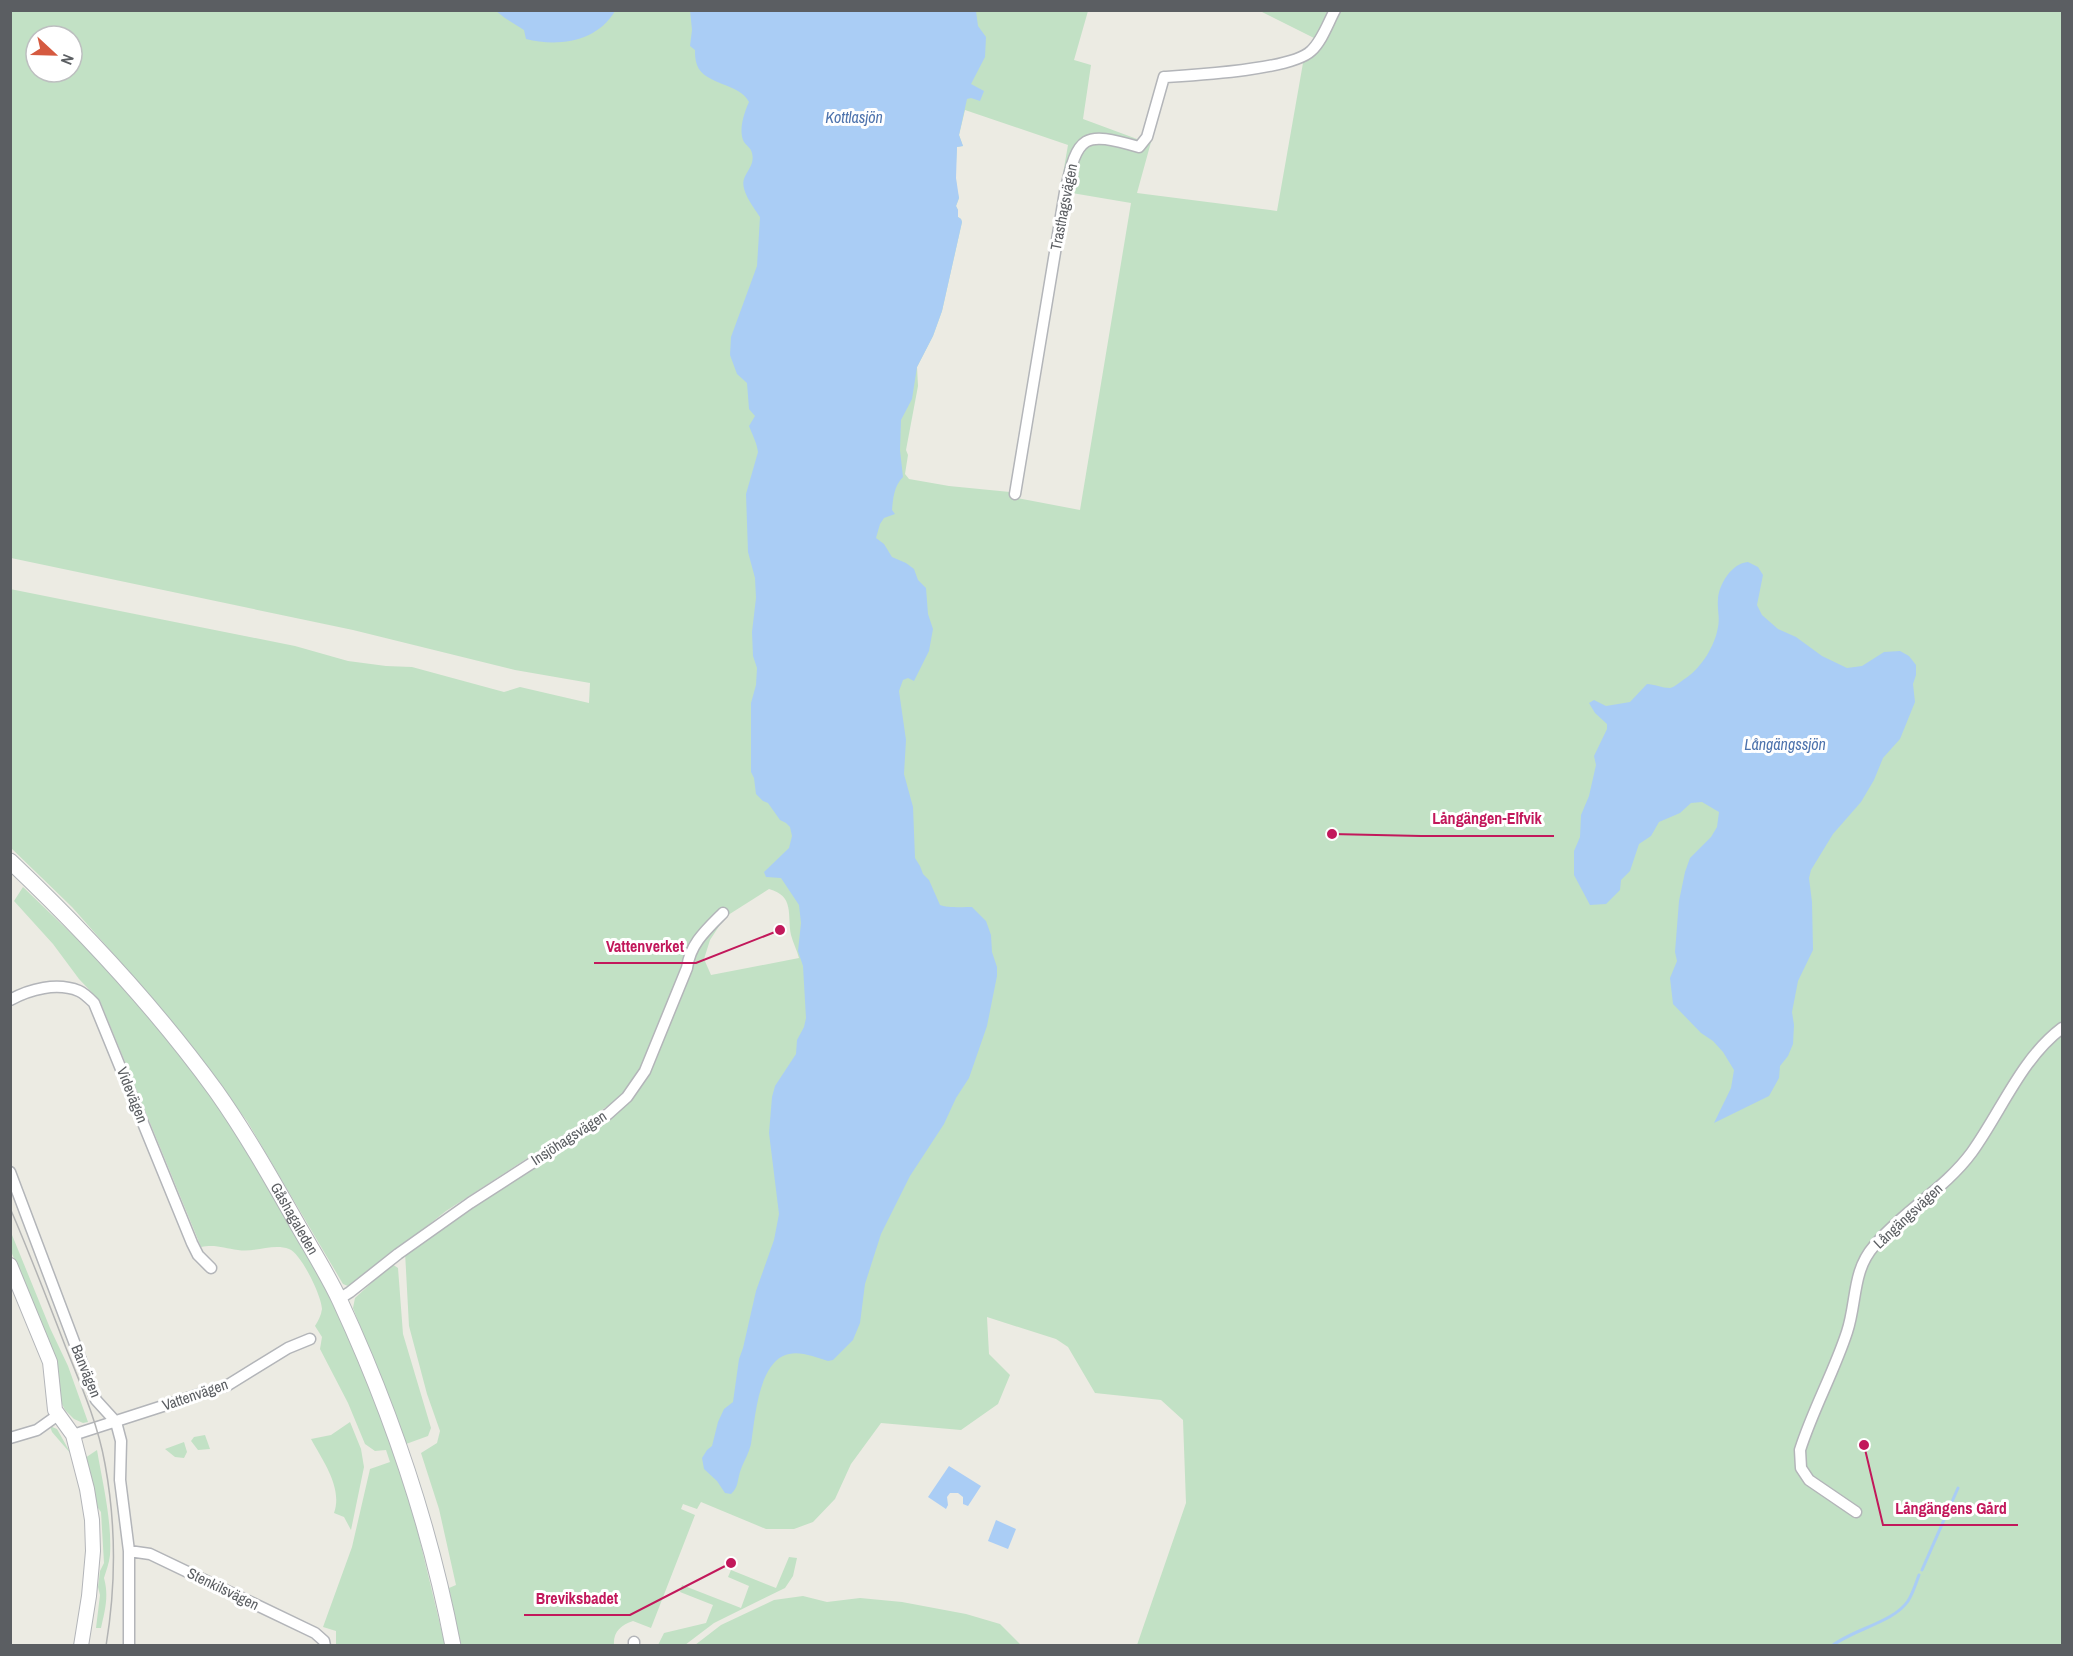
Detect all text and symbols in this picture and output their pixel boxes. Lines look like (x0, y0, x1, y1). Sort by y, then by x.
north arrow (24, 24, 84, 84)
text: N (56, 51, 80, 68)
water label: Kottlasjön (825, 106, 883, 128)
street label: Trasthagsvägen (1045, 162, 1082, 252)
water label: Långängssjön (1744, 733, 1826, 755)
callout: Långängen-Elfvik (1421, 802, 1554, 836)
text: Långängen-Elfvik (1432, 807, 1542, 829)
callout: Vattenverket (594, 929, 696, 963)
text: Vattenverket (606, 935, 685, 957)
street label: Videvägen (112, 1064, 153, 1126)
street label: Insjöhagsvägen (527, 1105, 611, 1170)
street label: Gåshagaleden (266, 1178, 324, 1258)
street label: Långängsvägen (1868, 1178, 1947, 1253)
street label: Banvägen (66, 1341, 107, 1400)
street label: Vattenvägen (159, 1373, 230, 1416)
callout: Långängens Gård (1883, 1491, 2018, 1525)
text: Långängens Gård (1895, 1497, 2007, 1519)
street label: Stenkilsvägen (184, 1562, 263, 1615)
callout: Breviksbadet (524, 1581, 630, 1615)
text: Breviksbadet (536, 1587, 619, 1609)

